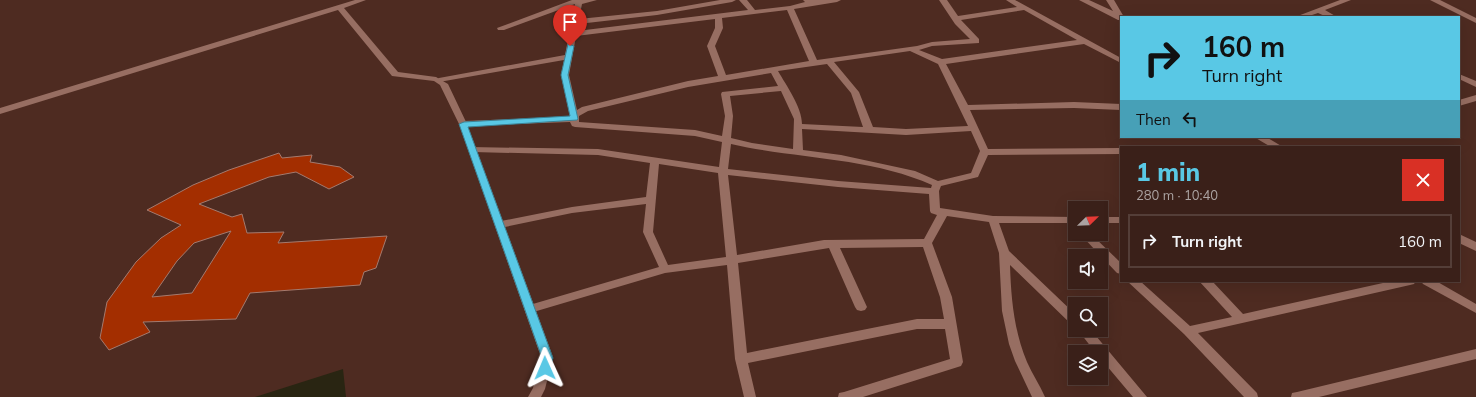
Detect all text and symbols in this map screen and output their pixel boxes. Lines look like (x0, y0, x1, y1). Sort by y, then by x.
pin (553, 5, 587, 46)
icon: arrive (559, 11, 581, 33)
text: 160 m (1202, 29, 1285, 64)
icon: right (1136, 32, 1188, 84)
text: Turn right (1202, 64, 1282, 87)
icon: left (1179, 108, 1201, 130)
text: Then (1136, 110, 1171, 129)
text: 1 min (1136, 157, 1200, 187)
button: close (1402, 159, 1444, 201)
text: 280 m · 10:40 (1136, 187, 1218, 203)
north arrow (1068, 201, 1108, 241)
map controls (1068, 201, 1108, 385)
icon: right (1138, 230, 1160, 252)
text: Turn right (1172, 232, 1242, 251)
text: 160 m (1398, 232, 1442, 251)
button: sound (1068, 249, 1108, 289)
button: search (1068, 297, 1108, 337)
button: layers (1068, 345, 1108, 385)
position arrow (524, 347, 566, 389)

